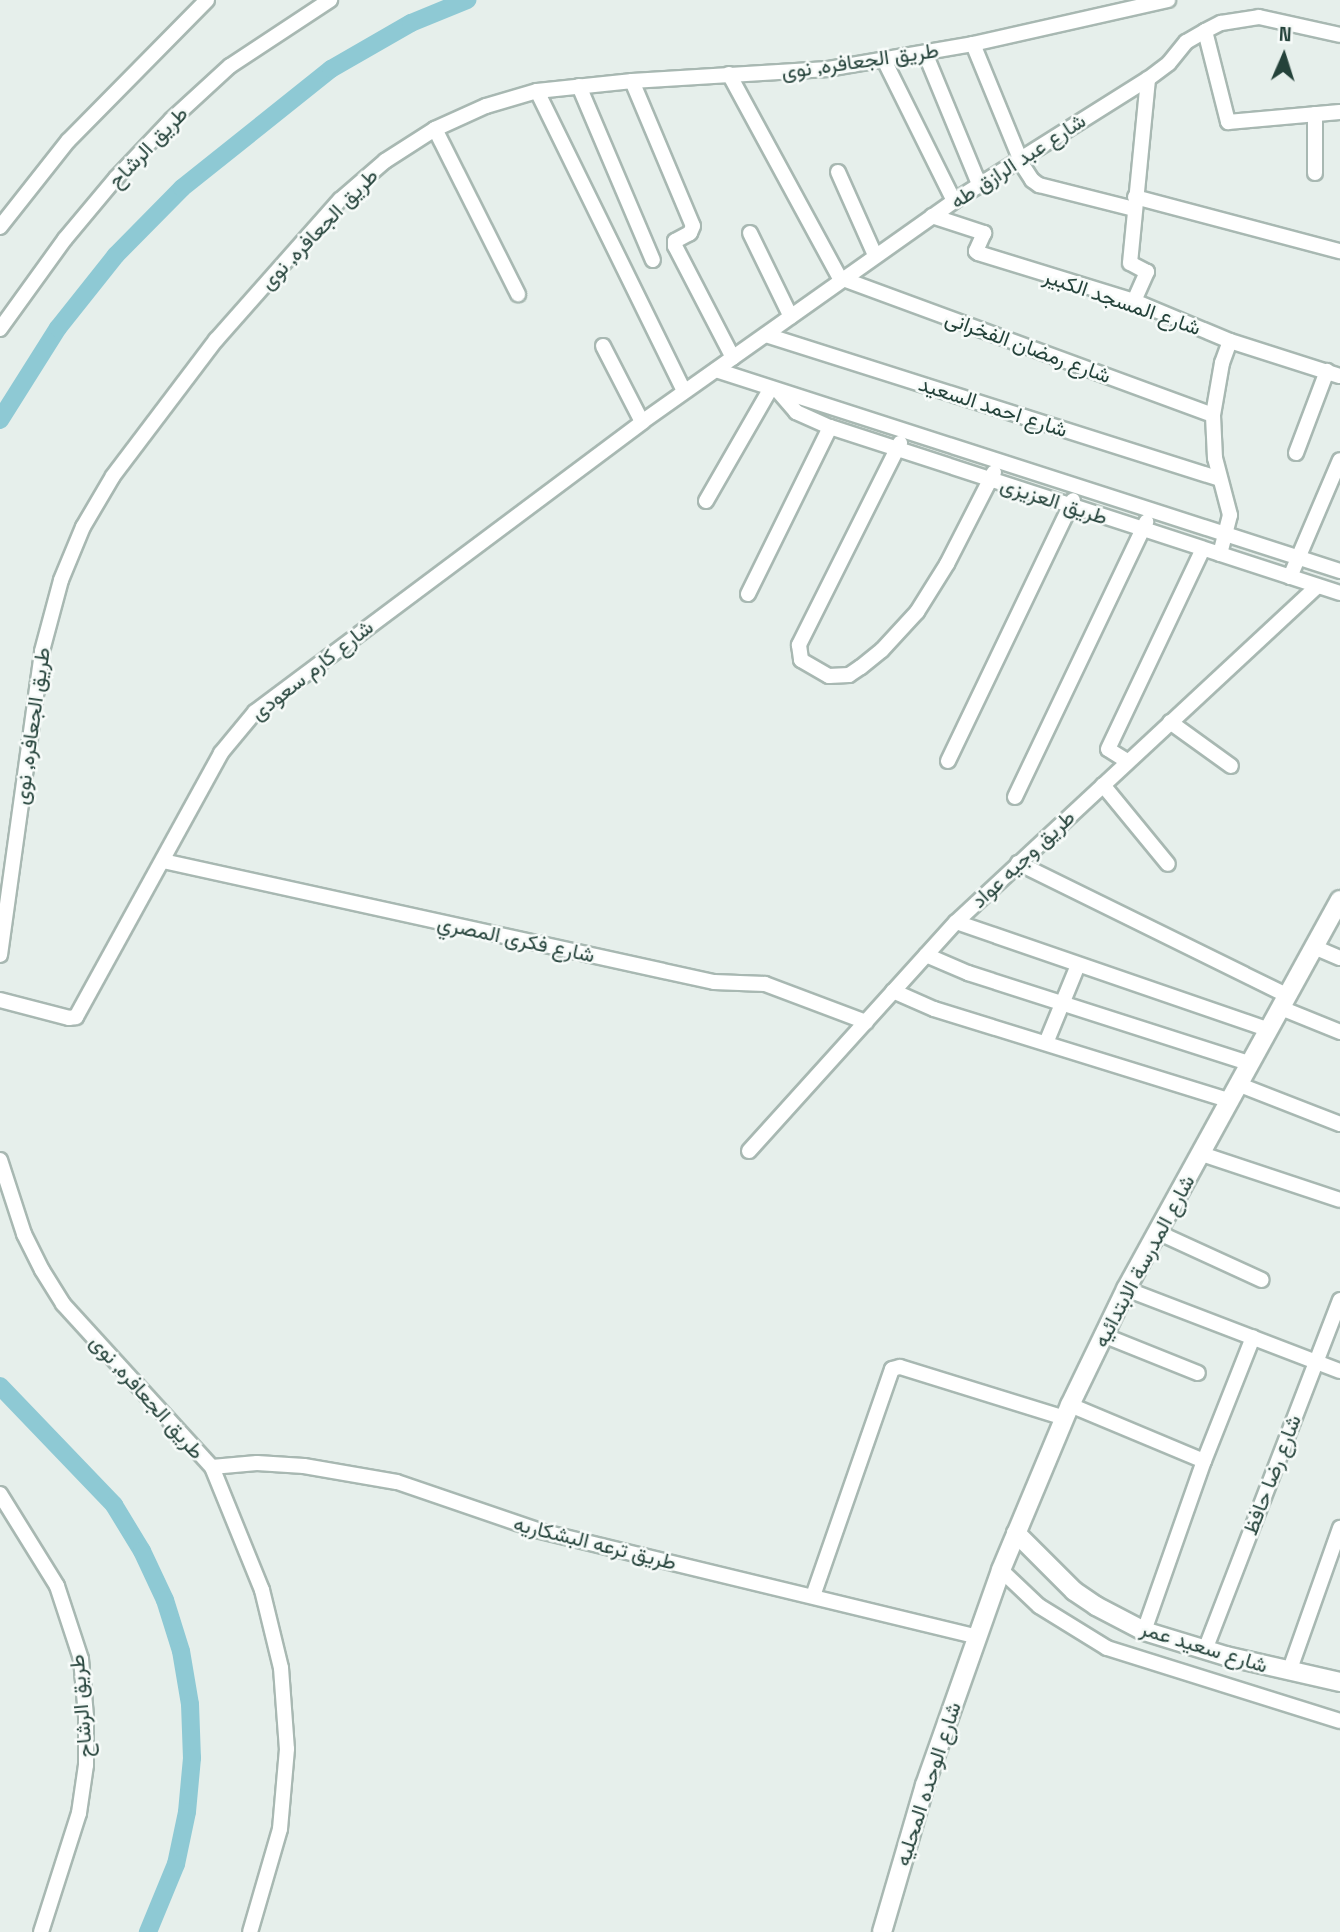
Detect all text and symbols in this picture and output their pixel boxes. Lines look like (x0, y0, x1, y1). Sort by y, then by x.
north arrow (1249, 21, 1319, 91)
text: N (1278, 22, 1292, 47)
street label: طريق الجعافره, نوى (779, 37, 941, 85)
street label: طريق الرشاح (103, 101, 193, 193)
street label: شارع عبد الرازق طه (946, 108, 1090, 214)
street label: طريق الجعافره, نوى (255, 163, 383, 295)
street label: شارع المسجد الكبير (1040, 263, 1204, 341)
street label: شارع رمضان الفخرانى (942, 305, 1114, 389)
street label: شارع احمد السعيد (916, 371, 1070, 443)
street label: طريق العزيزى (997, 472, 1111, 530)
street label: شارع كارم سعودى (246, 614, 378, 726)
street label: طريق الجعافره, نوى (8, 645, 56, 807)
street label: طريق وجيه عواد (966, 805, 1080, 913)
street label: شارع فكرى المصري (435, 910, 597, 968)
street label: شارع المدرسة الابتدائيه (1088, 1170, 1200, 1352)
street label: طريق الجعافره, نوى (84, 1329, 210, 1465)
street label: شارع رضا حافظ (1238, 1411, 1306, 1539)
street label: طريق ترعه البشكاريه (511, 1511, 679, 1575)
street label: شارع سعيد عمر (1137, 1616, 1271, 1678)
street label: طريق الرشاح (64, 1653, 98, 1759)
street label: شارع الوحده المحليه (890, 1699, 966, 1869)

